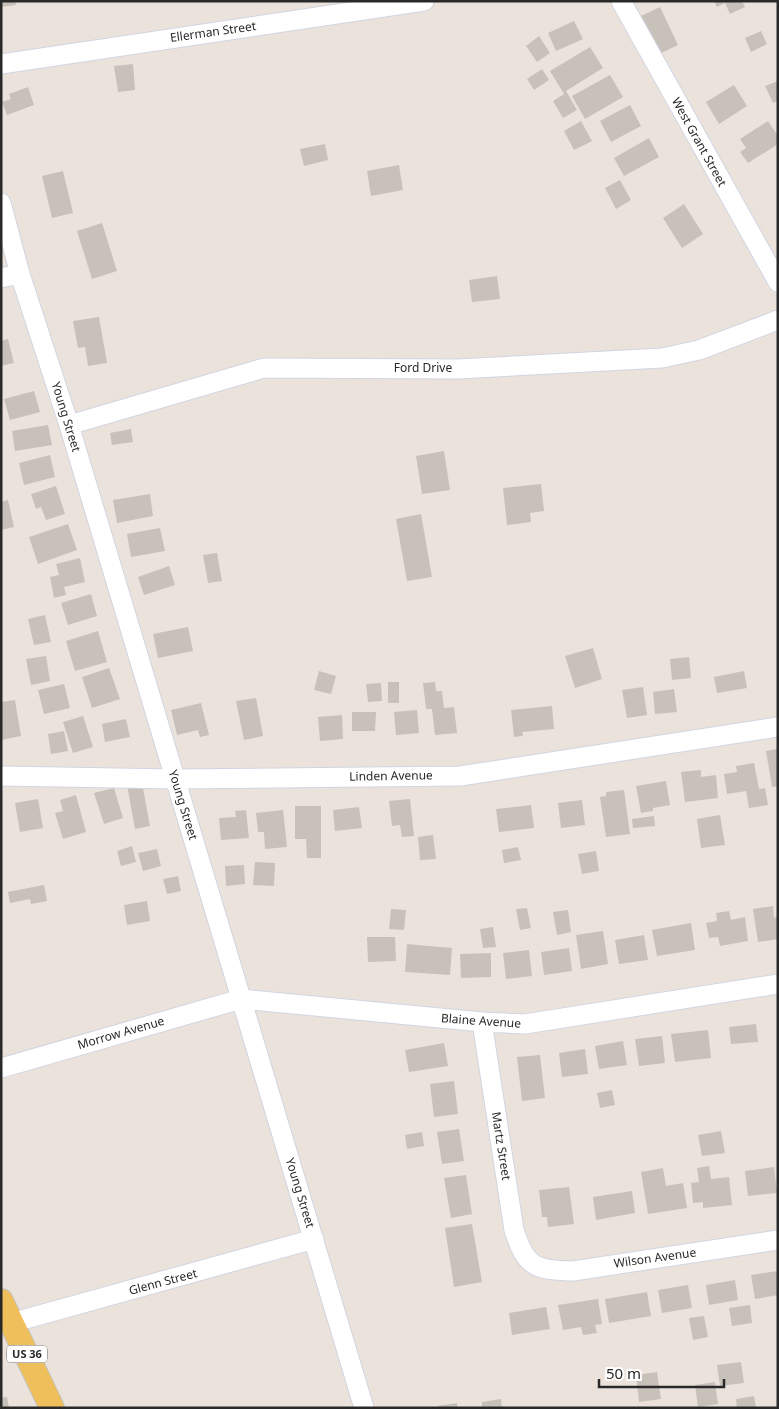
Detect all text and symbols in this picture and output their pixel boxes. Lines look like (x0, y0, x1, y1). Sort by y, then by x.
street label: Ellerman Street (169, 17, 258, 46)
street label: West Grant Street (668, 94, 731, 190)
street label: Ford Drive (394, 359, 452, 376)
street label: Young Street (48, 380, 85, 455)
street label: Linden Avenue (349, 766, 433, 785)
street label: Young Street (165, 768, 202, 843)
street label: Blaine Avenue (440, 1009, 522, 1032)
street label: Morrow Avenue (75, 1012, 166, 1053)
street label: Martz Street (488, 1110, 515, 1182)
street label: Young Street (282, 1156, 319, 1231)
street label: Wilson Avenue (613, 1243, 697, 1272)
street label: Glenn Street (127, 1264, 200, 1299)
road number: US 36 (7, 1346, 47, 1362)
scale bar (599, 1356, 724, 1388)
text: 50 m (606, 1363, 641, 1383)

